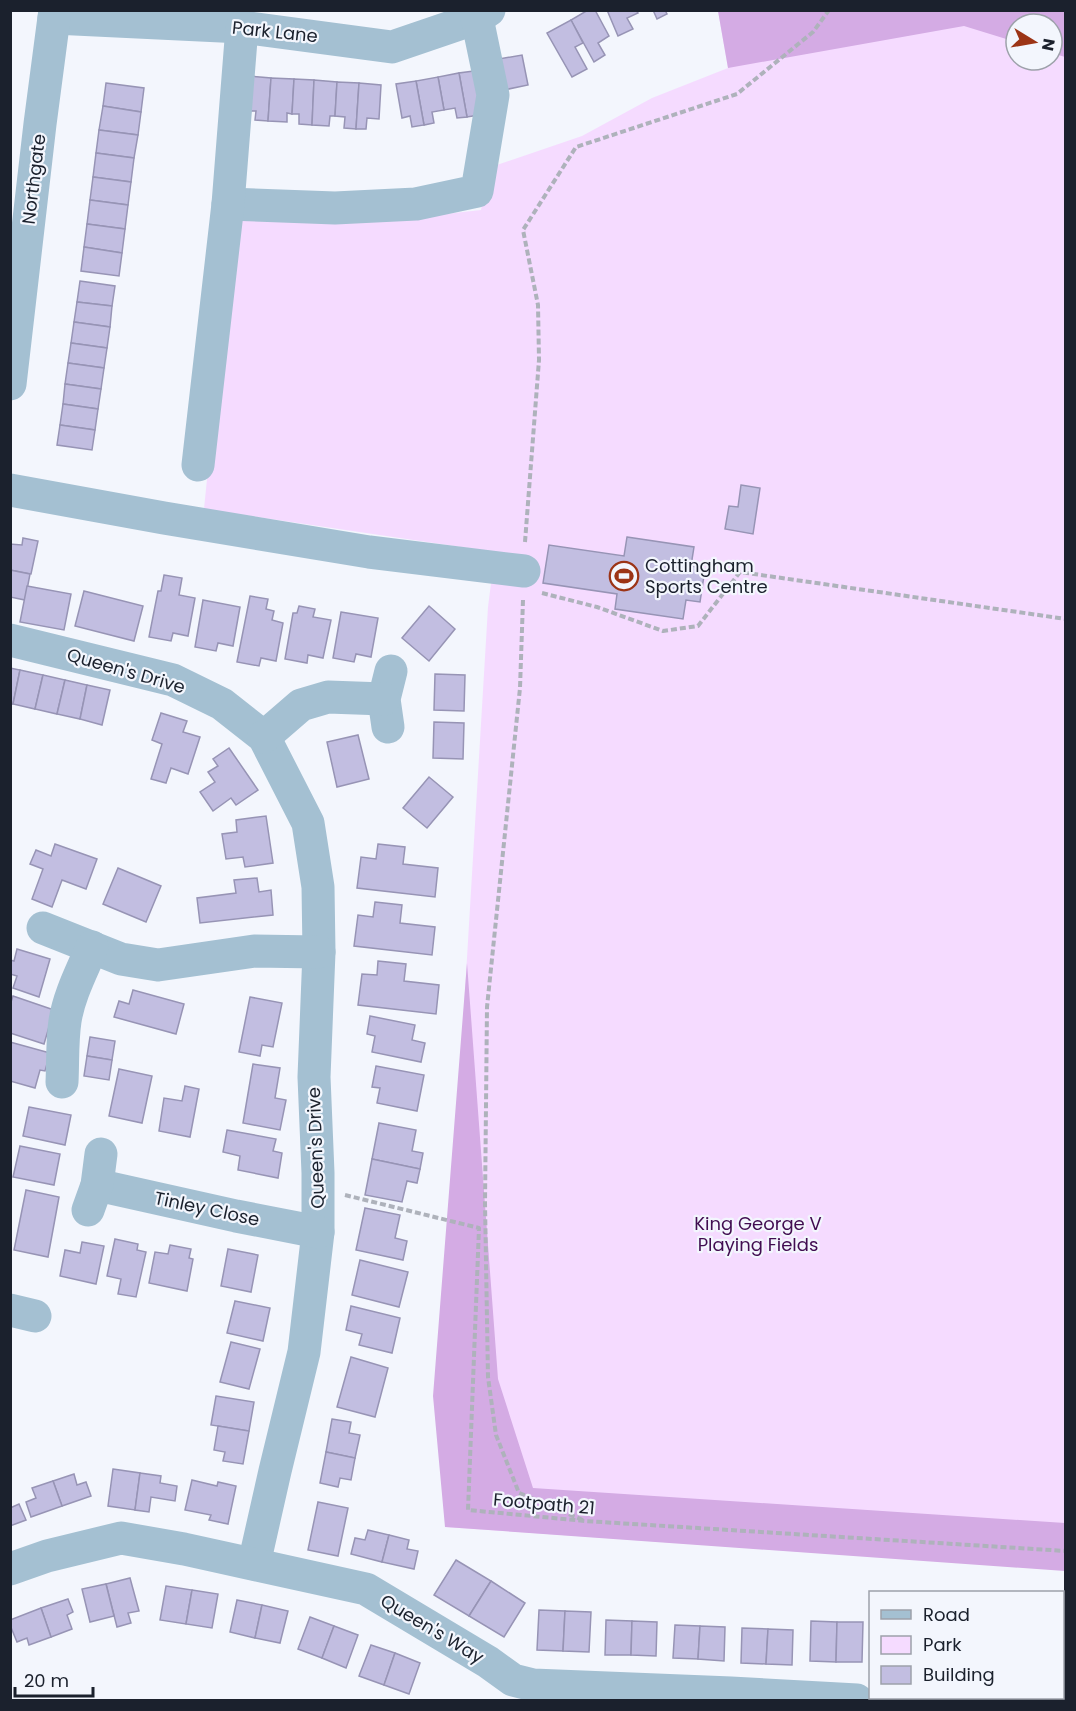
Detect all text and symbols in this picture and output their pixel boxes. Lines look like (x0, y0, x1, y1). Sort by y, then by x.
north arrow (1004, 12, 1064, 72)
street label: Park Lane (231, 15, 319, 48)
text: N (1036, 37, 1061, 53)
street label: Northgate (16, 132, 51, 226)
place label: Cottingham Sports Centre (645, 553, 768, 599)
sports icon: Cottingham Sports Centre (608, 560, 640, 592)
street label: Queen's Drive (64, 642, 188, 699)
street label: Queen's Drive (301, 1087, 330, 1209)
street label: Tinley Close (152, 1185, 262, 1232)
park label: King George V Playing Fields (694, 1211, 822, 1257)
street label: Footpath 21 (492, 1487, 596, 1520)
street label: Queen's Way (376, 1588, 489, 1669)
legend (869, 1591, 1064, 1699)
text: Road (923, 1602, 970, 1627)
text: Park (923, 1632, 962, 1657)
scale bar (15, 1660, 93, 1698)
text: Building (923, 1662, 995, 1687)
text: 20 m (24, 1668, 69, 1693)

